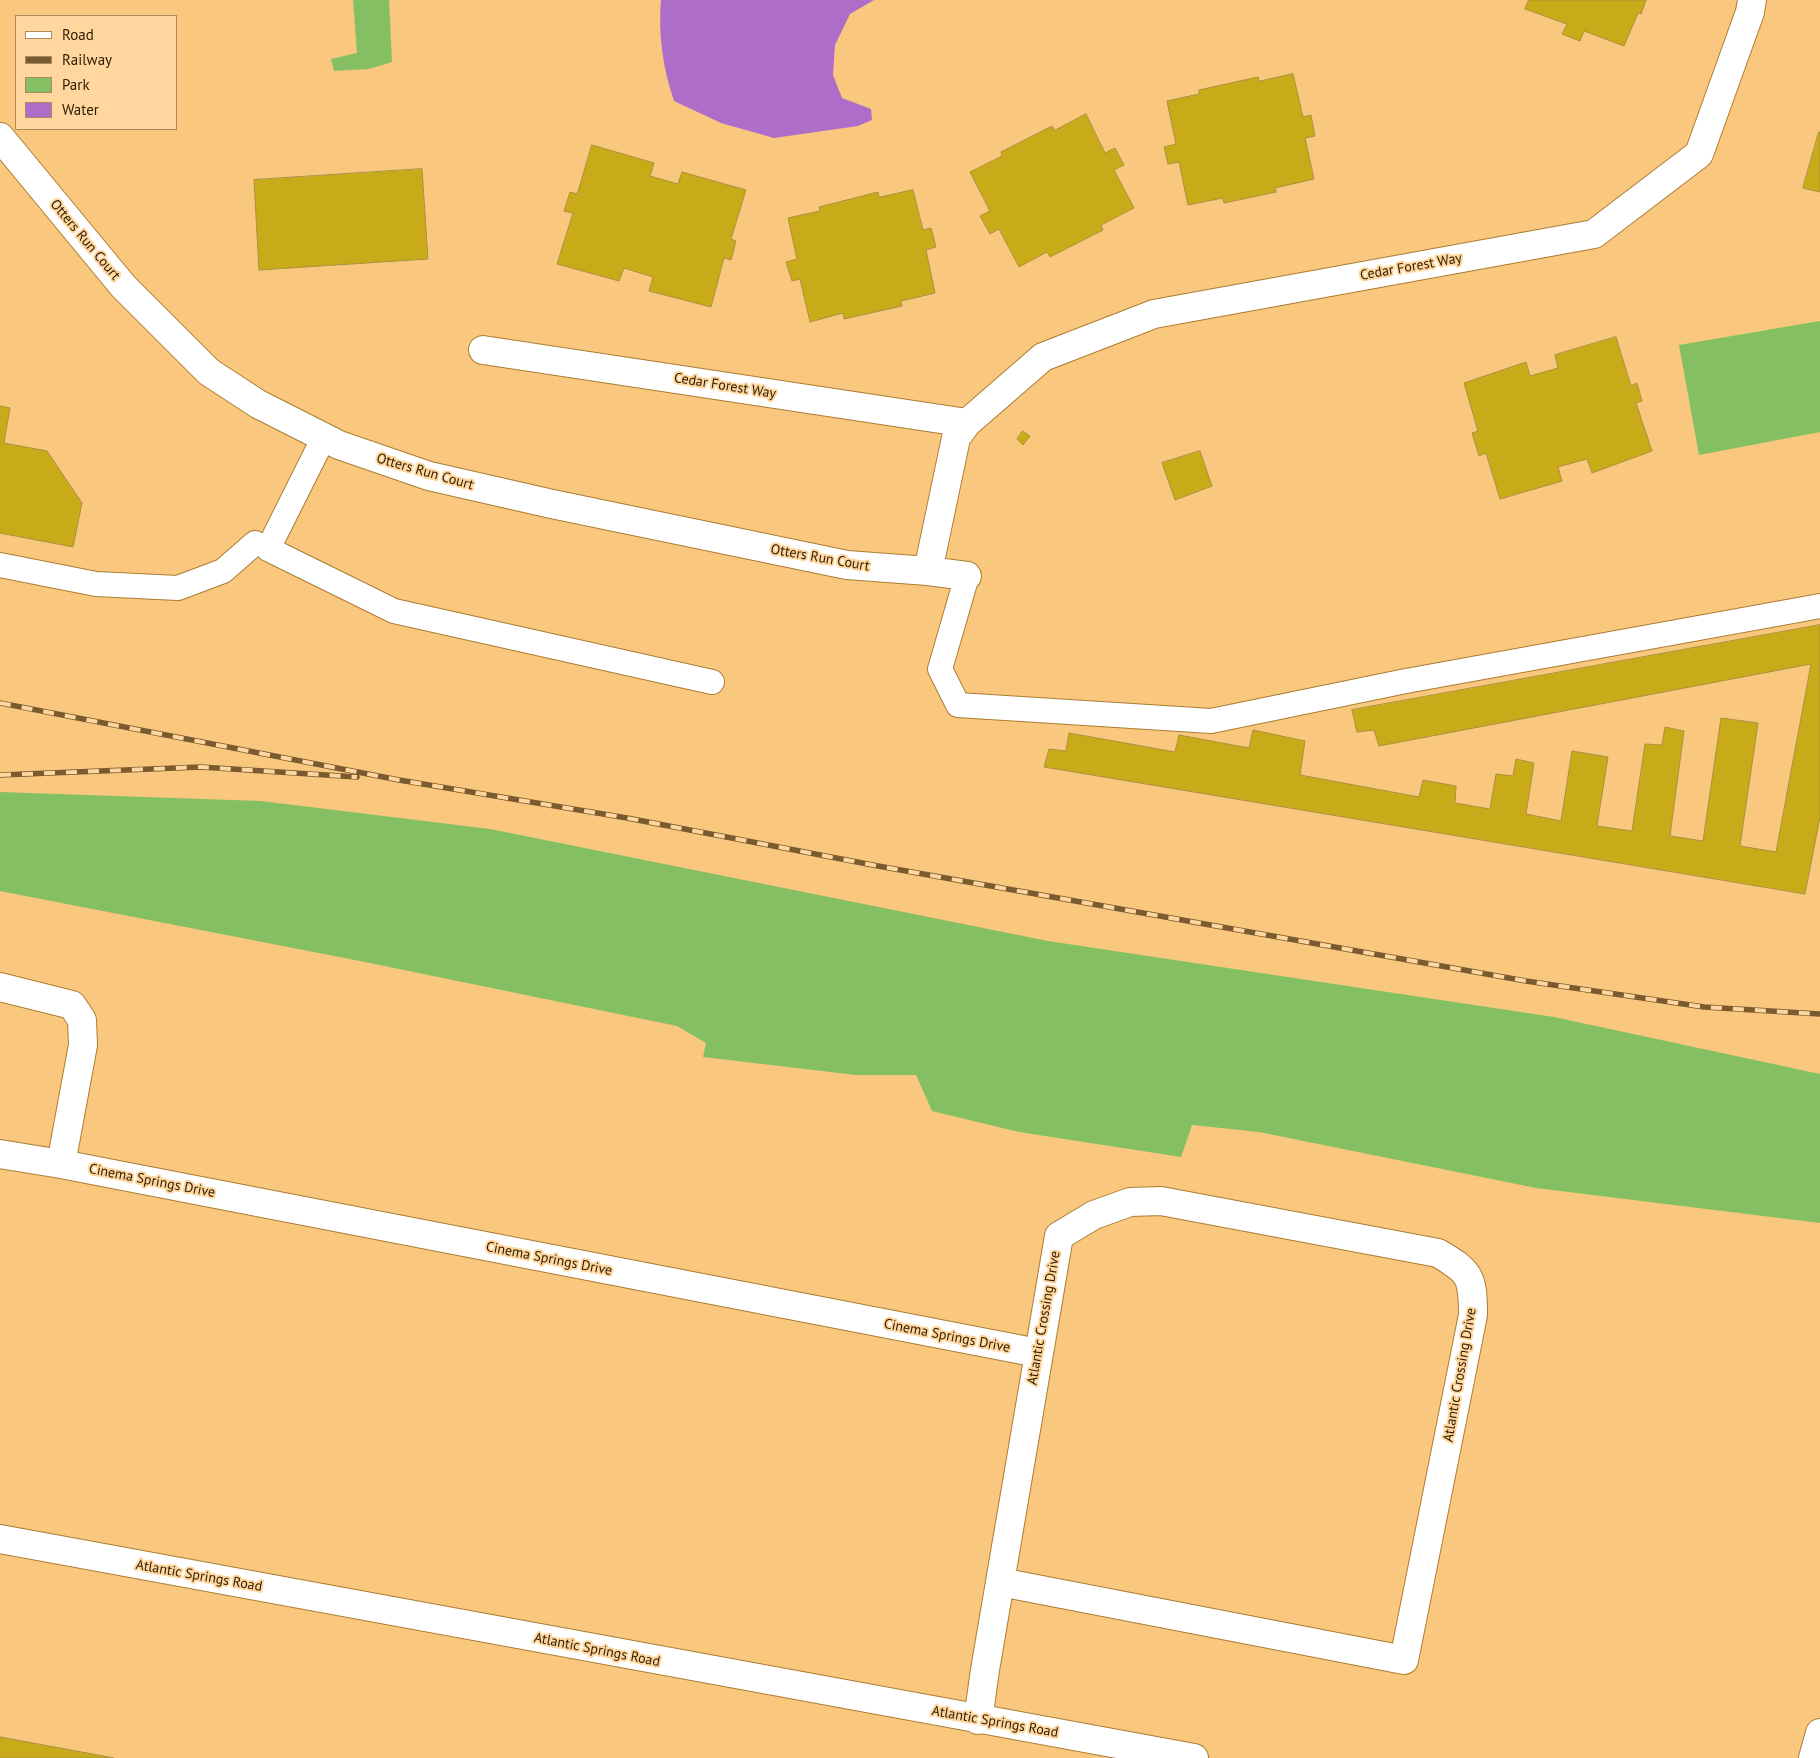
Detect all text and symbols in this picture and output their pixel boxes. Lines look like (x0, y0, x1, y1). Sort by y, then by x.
legend (15, 15, 178, 130)
text: Road (62, 25, 94, 44)
text: Railway (62, 50, 112, 69)
text: Park (62, 75, 90, 94)
text: Water (62, 100, 99, 119)
street label: Otters Run Court (46, 196, 124, 284)
street label: Cedar Forest Way (1359, 250, 1463, 284)
street label: Cedar Forest Way (673, 370, 777, 402)
street label: Otters Run Court (375, 450, 475, 494)
street label: Otters Run Court (769, 541, 871, 575)
street label: Cinema Springs Drive (87, 1161, 217, 1201)
street label: Cinema Springs Drive (484, 1239, 614, 1279)
street label: Atlantic Crossing Drive (1024, 1250, 1064, 1386)
street label: Atlantic Crossing Drive (1440, 1307, 1480, 1443)
street label: Cinema Springs Drive (882, 1316, 1012, 1356)
street label: Atlantic Springs Road (135, 1557, 263, 1595)
street label: Atlantic Springs Road (533, 1630, 661, 1670)
street label: Atlantic Springs Road (931, 1703, 1059, 1741)

